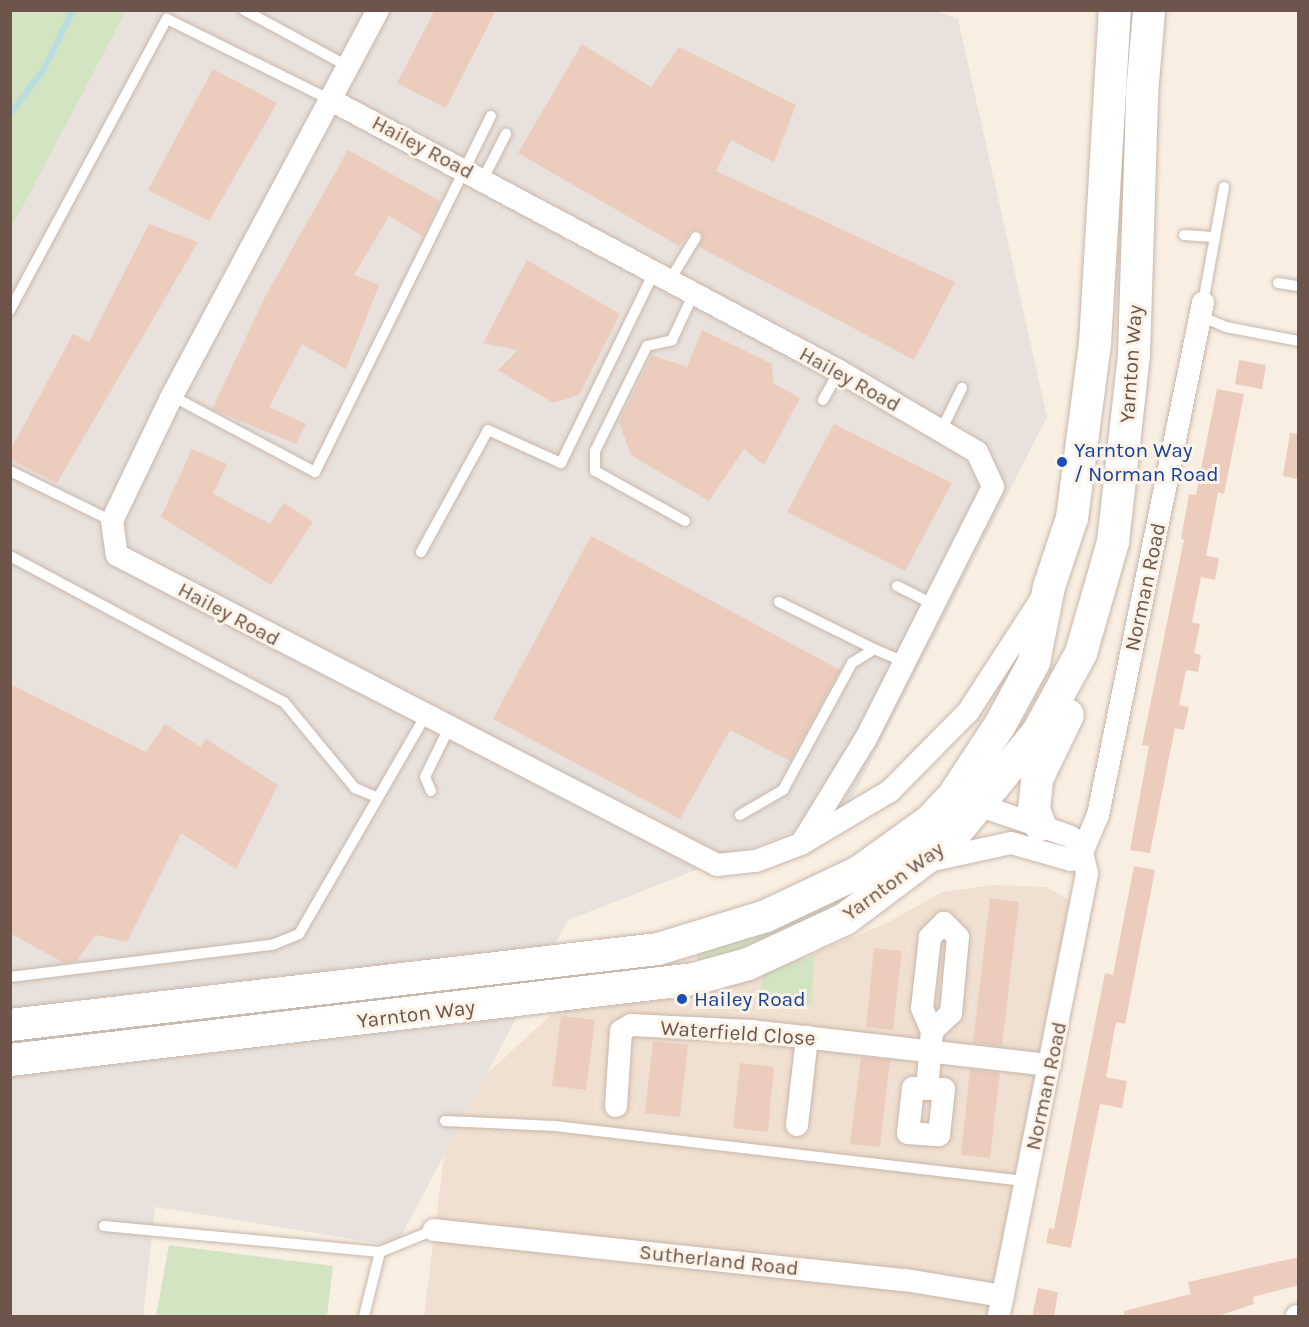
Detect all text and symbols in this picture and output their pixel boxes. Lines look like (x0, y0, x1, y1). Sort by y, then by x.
street label: Hailey Road (368, 110, 478, 184)
street label: Yarnton Way (1114, 304, 1148, 424)
street label: Hailey Road (795, 341, 905, 417)
place label: Yarnton Way / Norman Road (1074, 437, 1219, 487)
marker: Yarnton Way / Norman Road (1055, 455, 1069, 469)
street label: Norman Road (1119, 520, 1171, 654)
street label: Hailey Road (174, 577, 284, 651)
street label: Yarnton Way (838, 836, 948, 926)
place label: Hailey Road (694, 986, 806, 1012)
marker: Hailey Road (675, 992, 689, 1006)
street label: Yarnton Way (356, 994, 476, 1034)
street label: Waterfield Close (660, 1015, 816, 1051)
street label: Norman Road (1020, 1019, 1072, 1153)
street label: Sutherland Road (638, 1239, 800, 1281)

